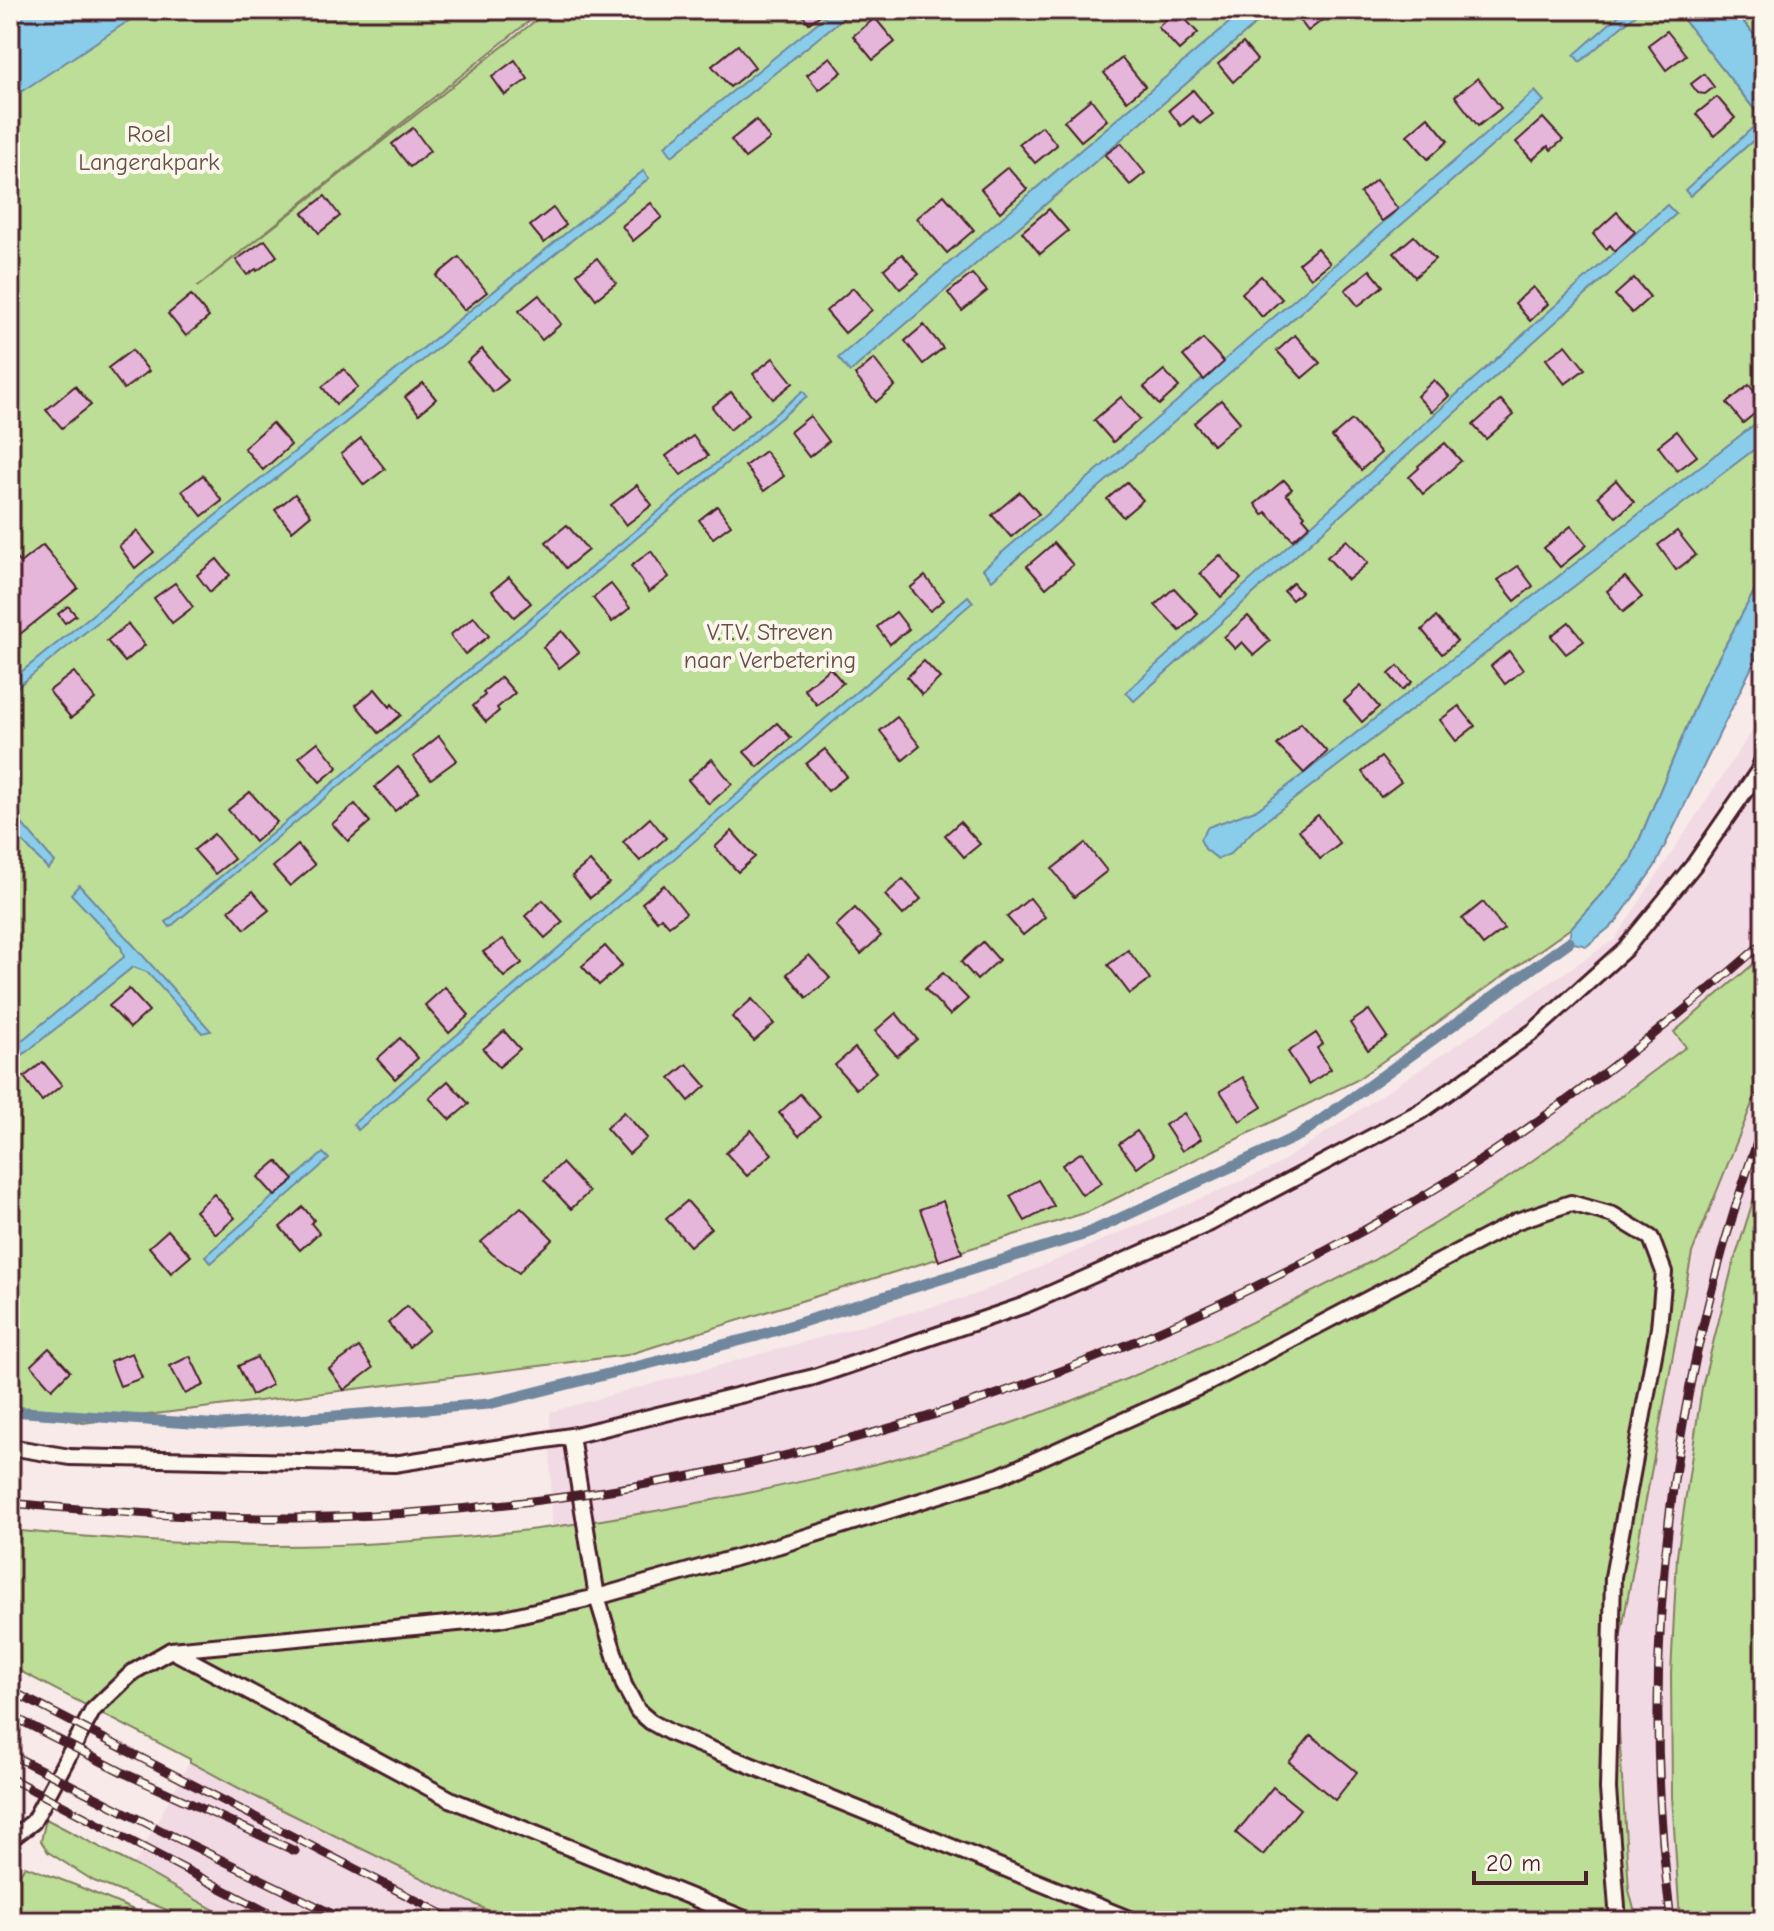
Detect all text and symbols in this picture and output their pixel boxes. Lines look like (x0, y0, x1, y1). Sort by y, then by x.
park label: Roel Langerakpark (78, 120, 220, 176)
park label: V.T.V. Streven naar Verbetering (684, 618, 856, 674)
scale bar (1474, 1835, 1586, 1885)
text: 20 m (1486, 1849, 1541, 1877)

